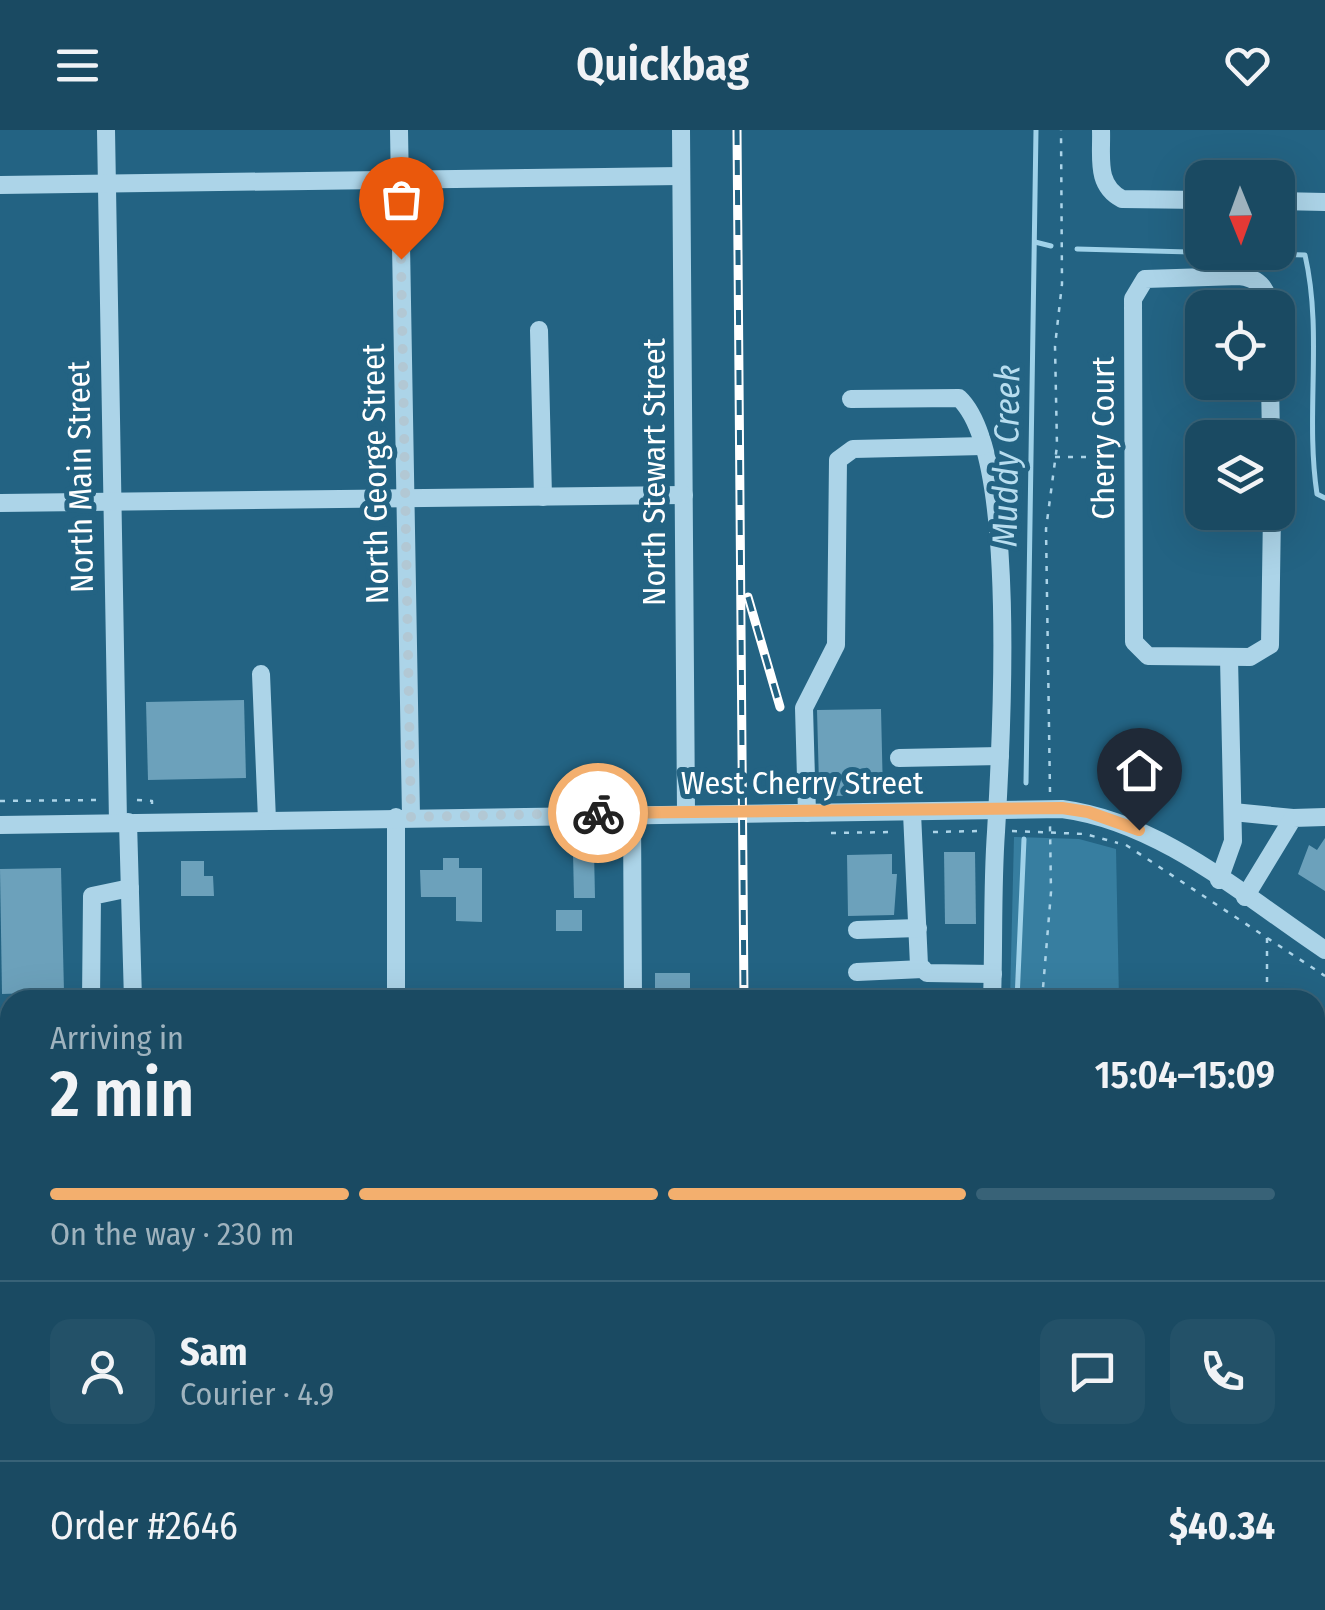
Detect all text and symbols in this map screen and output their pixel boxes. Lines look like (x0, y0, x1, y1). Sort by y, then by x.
icon: menu (50, 38, 105, 93)
text: Quickbag (576, 38, 749, 92)
icon: heart (1220, 38, 1275, 93)
pin (359, 157, 444, 260)
north arrow (1185, 160, 1295, 270)
map controls (1185, 160, 1295, 530)
icon: bag (374, 172, 429, 227)
button: locate (1185, 290, 1295, 400)
street label: North Stewart Street (635, 337, 673, 606)
street label: North George Street (354, 343, 396, 605)
street label: Cherry Court (1084, 356, 1122, 520)
street label: North Main Street (59, 360, 101, 593)
water label: Muddy Creek (983, 364, 1029, 548)
button: layers (1185, 420, 1295, 530)
pin (1097, 728, 1182, 831)
icon: home (1112, 743, 1167, 798)
courier (548, 763, 648, 863)
street label: West Cherry Street (681, 764, 924, 802)
icon: bike (571, 786, 626, 841)
text: Arriving in (50, 1019, 184, 1057)
text: 15:04–15:09 (1095, 1052, 1275, 1098)
text: 2 min (50, 1055, 194, 1133)
text: On the way · 230 m (50, 1215, 294, 1253)
button: person (50, 1319, 155, 1424)
button: chat (1040, 1319, 1145, 1424)
button: phone (1170, 1319, 1275, 1424)
text: Sam (180, 1329, 248, 1375)
text: Courier · 4.9 (180, 1375, 334, 1413)
text: Order #2646 (50, 1503, 238, 1549)
text: $40.34 (1169, 1503, 1275, 1549)

